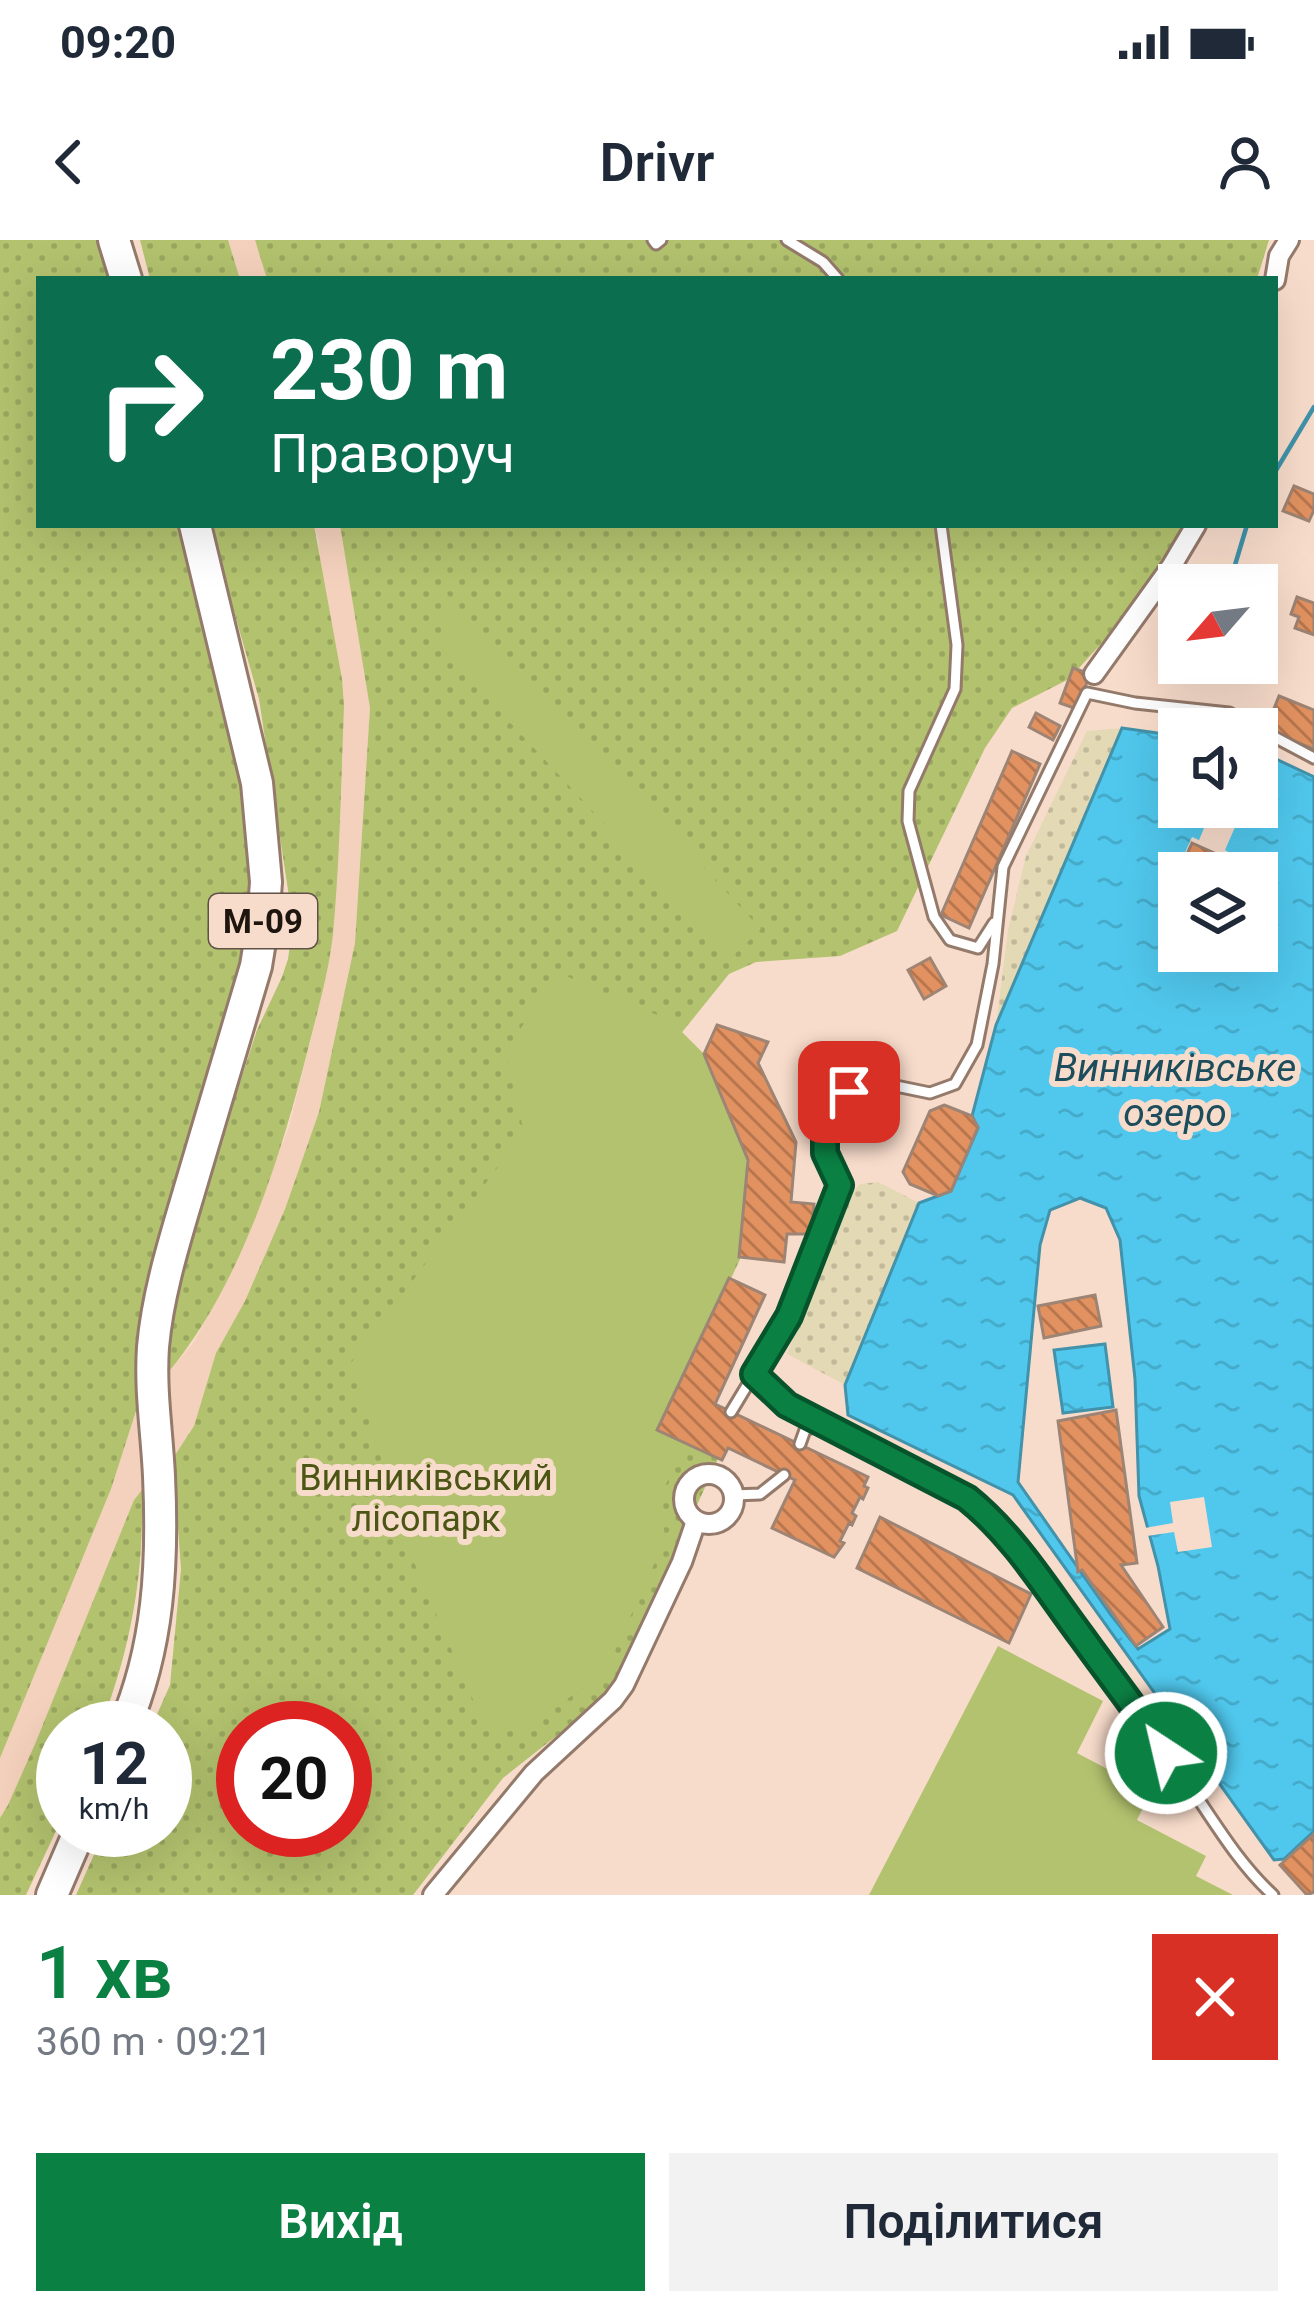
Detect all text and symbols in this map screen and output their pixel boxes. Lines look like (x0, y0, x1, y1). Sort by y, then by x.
text: 09:20 (60, 16, 176, 69)
icon: back (36, 129, 102, 195)
icon: person (1212, 129, 1278, 195)
text: Drivr (599, 131, 715, 194)
text: 230 m (270, 321, 508, 420)
icon: right (72, 324, 228, 480)
text: Праворуч (270, 422, 515, 485)
north arrow (1158, 564, 1278, 684)
map controls (1158, 564, 1278, 972)
button: sound (1158, 708, 1278, 828)
button: layers (1158, 852, 1278, 972)
road number: М-09 (209, 894, 317, 948)
pin (798, 1041, 900, 1143)
water label: Винниківське озеро (1054, 1045, 1296, 1136)
icon: arrive (816, 1059, 882, 1125)
park label: Винниківський лісопарк (299, 1457, 553, 1540)
position arrow (1103, 1690, 1229, 1816)
speed limit sign: 20 (216, 1701, 372, 1857)
text: 12 (80, 1728, 148, 1799)
text: km/h (79, 1791, 149, 1826)
text: 1 хв (36, 1931, 172, 2016)
button: close (1152, 1934, 1278, 2060)
text: 360 m · 09:21 (36, 2019, 272, 2065)
button: Вихід (36, 2153, 645, 2291)
button: Поділитися (669, 2153, 1278, 2291)

